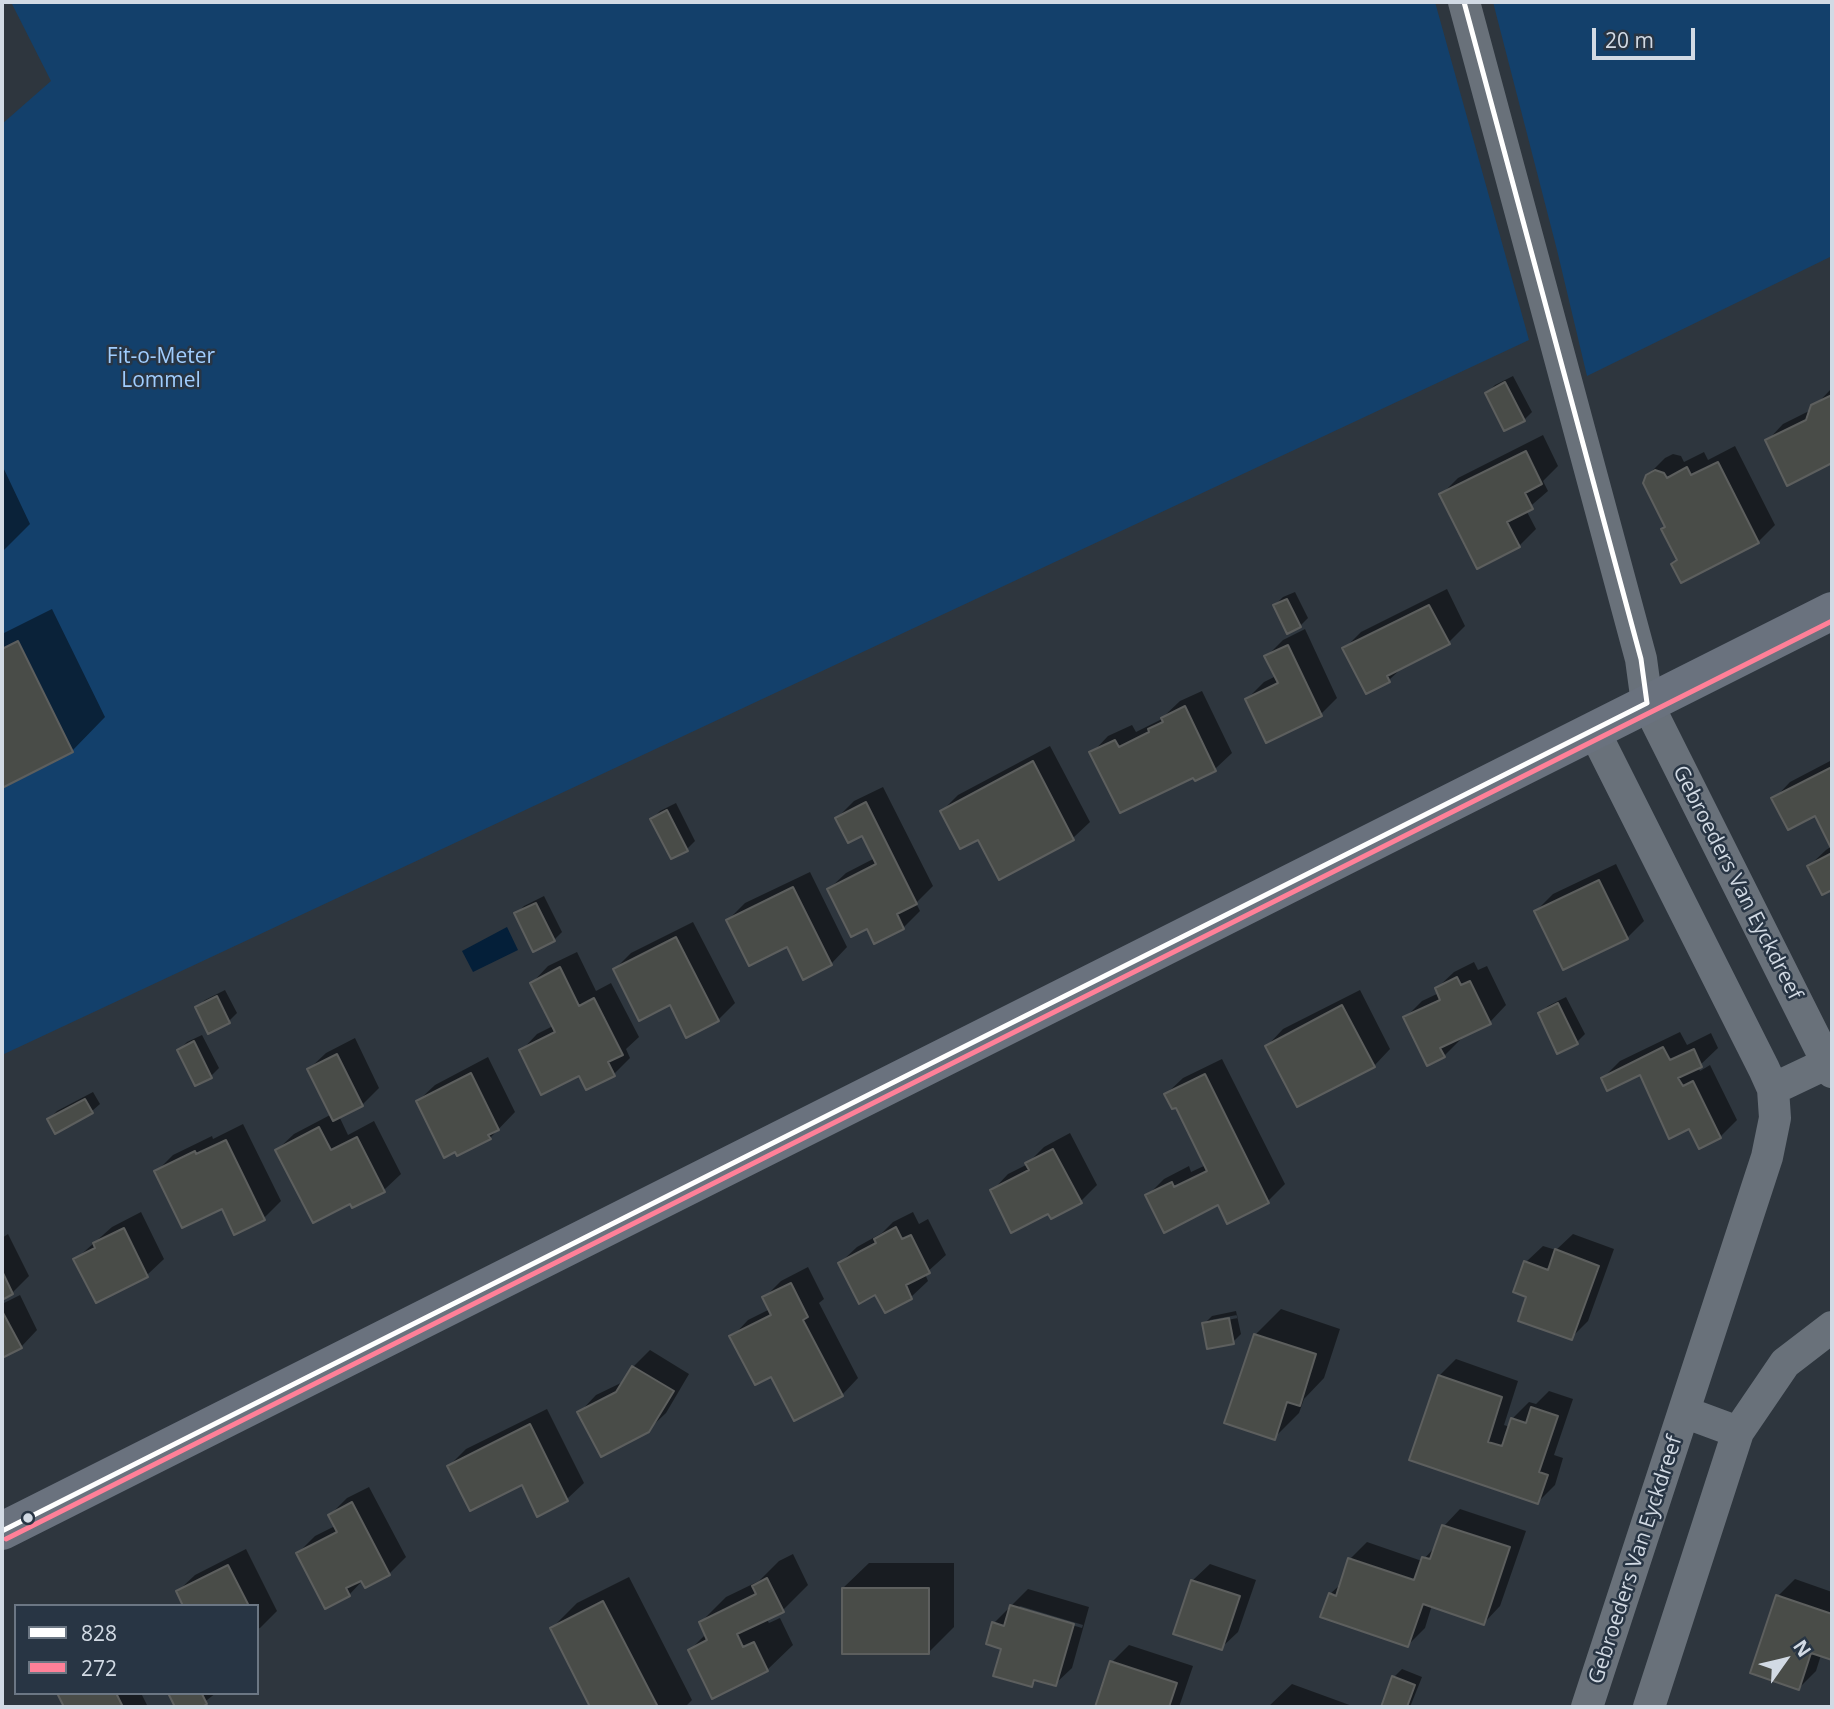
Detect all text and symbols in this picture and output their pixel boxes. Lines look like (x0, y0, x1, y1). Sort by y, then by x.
scale bar (1596, 14, 1699, 58)
text: 20 m (1605, 26, 1654, 54)
park label: Fit-o-Meter Lommel (107, 344, 215, 394)
street label: Gebroeders Van Eyckdreef (1667, 762, 1807, 1004)
street label: Gebroeders Van Eyckdreef (1584, 1433, 1688, 1687)
unlabelled marker (21, 1511, 35, 1525)
legend (14, 1604, 259, 1695)
text: 828 (81, 1619, 117, 1647)
north arrow (1750, 1625, 1820, 1695)
text: N (1787, 1635, 1818, 1662)
text: 272 (81, 1654, 117, 1682)

